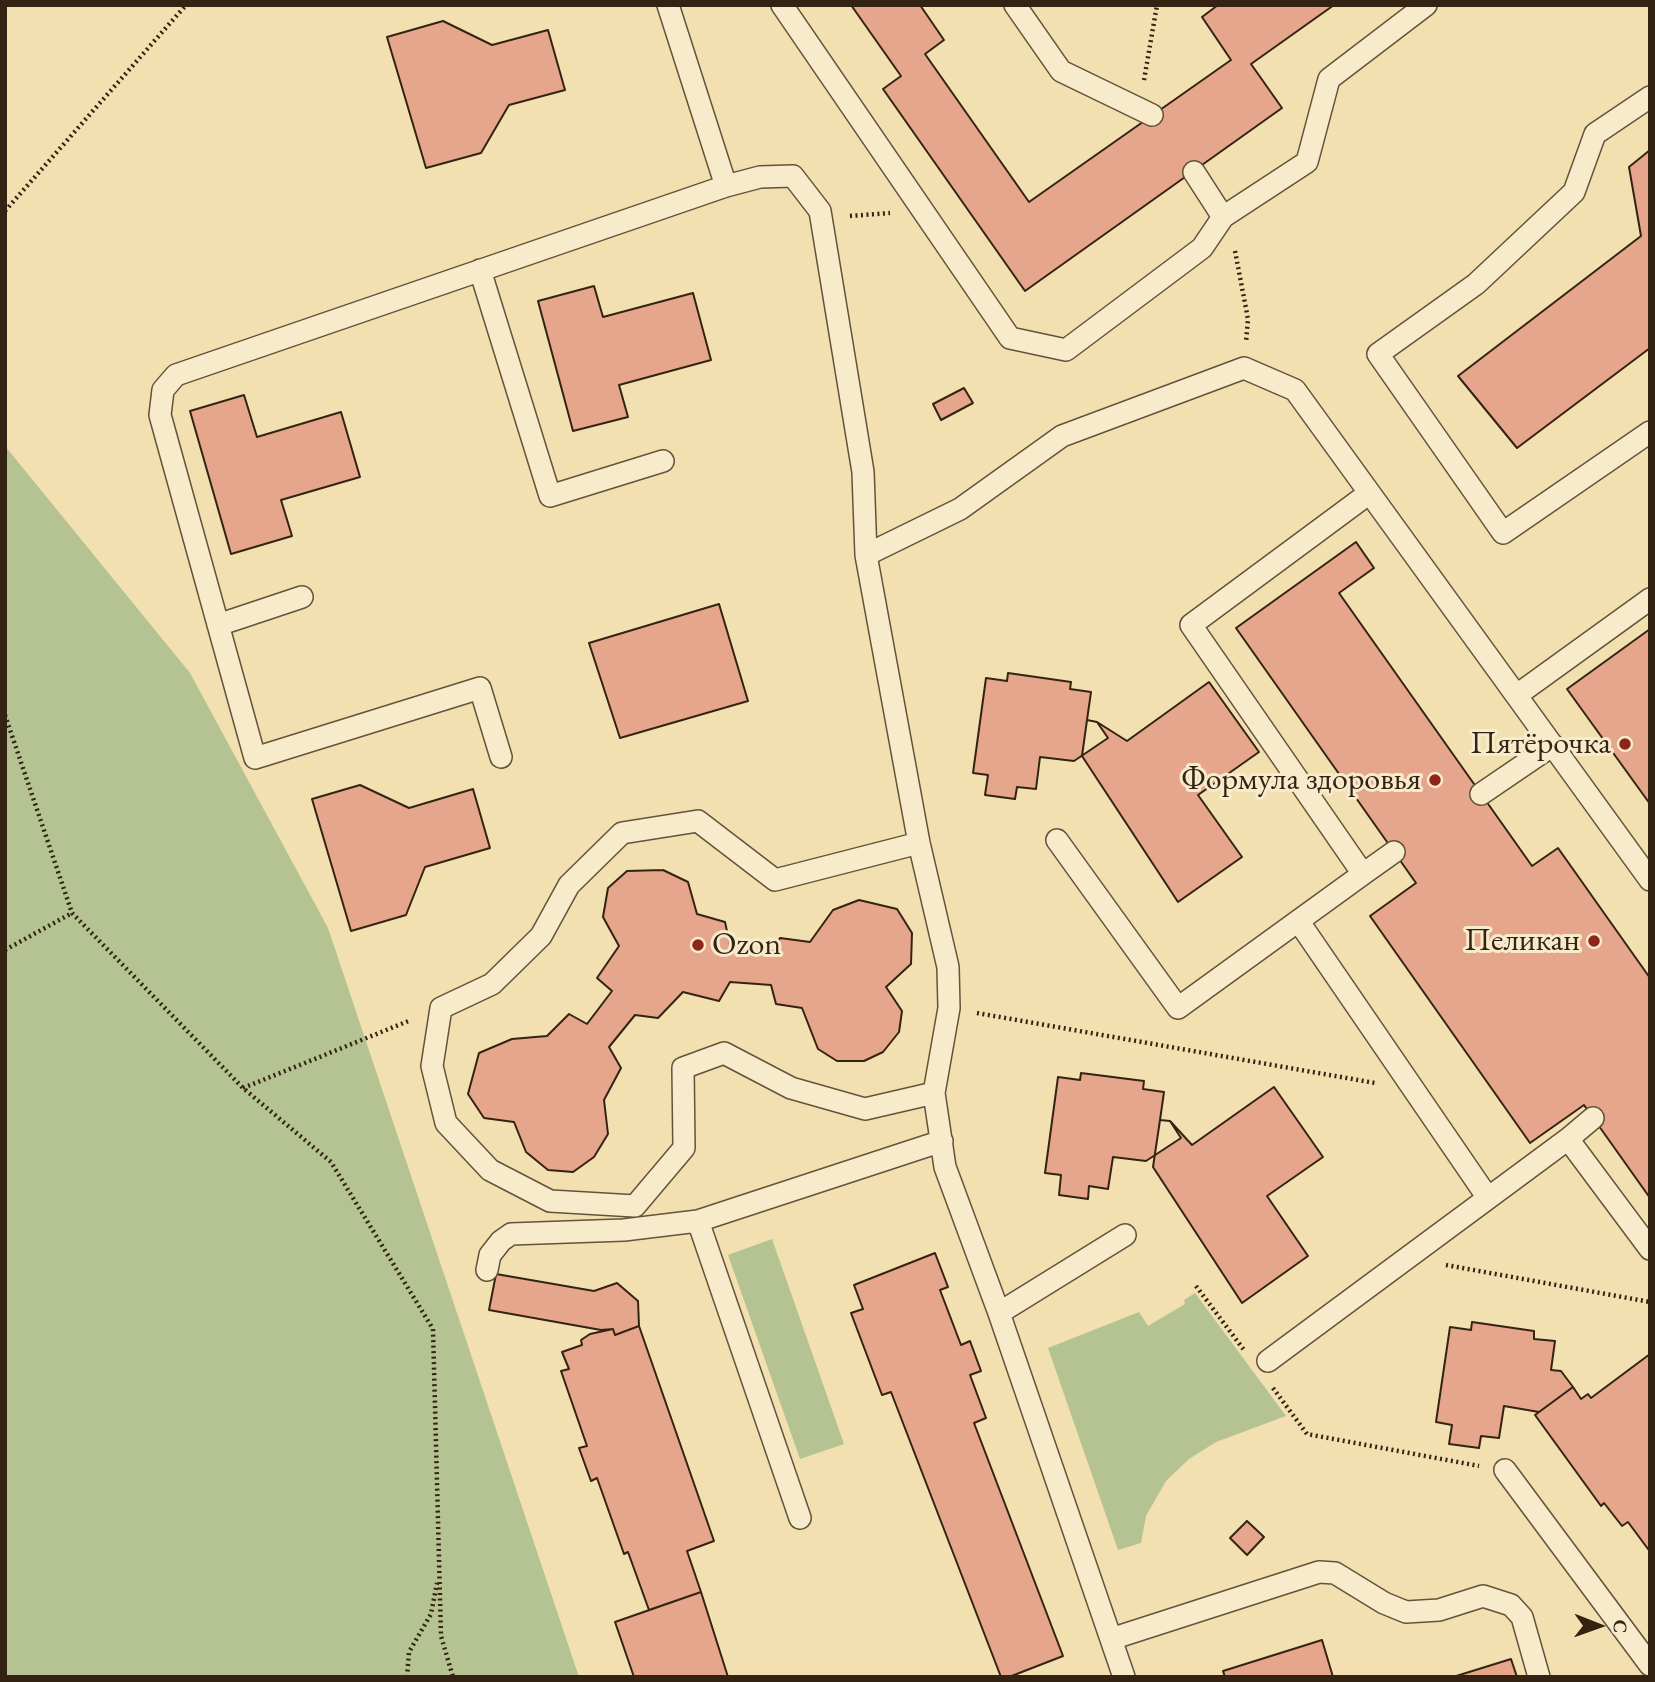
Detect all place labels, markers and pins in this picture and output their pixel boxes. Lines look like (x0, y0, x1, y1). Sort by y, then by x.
place label: Пятёрочка (1470, 725, 1611, 763)
marker: Пятёрочка (1617, 736, 1633, 752)
place label: Формула здоровья (1181, 761, 1421, 799)
marker: Формула здоровья (1427, 772, 1443, 788)
place label: Пеликан (1464, 922, 1580, 960)
place label: Ozon (712, 926, 781, 964)
marker: Пеликан (1586, 933, 1602, 949)
marker: Ozon (690, 937, 706, 953)

